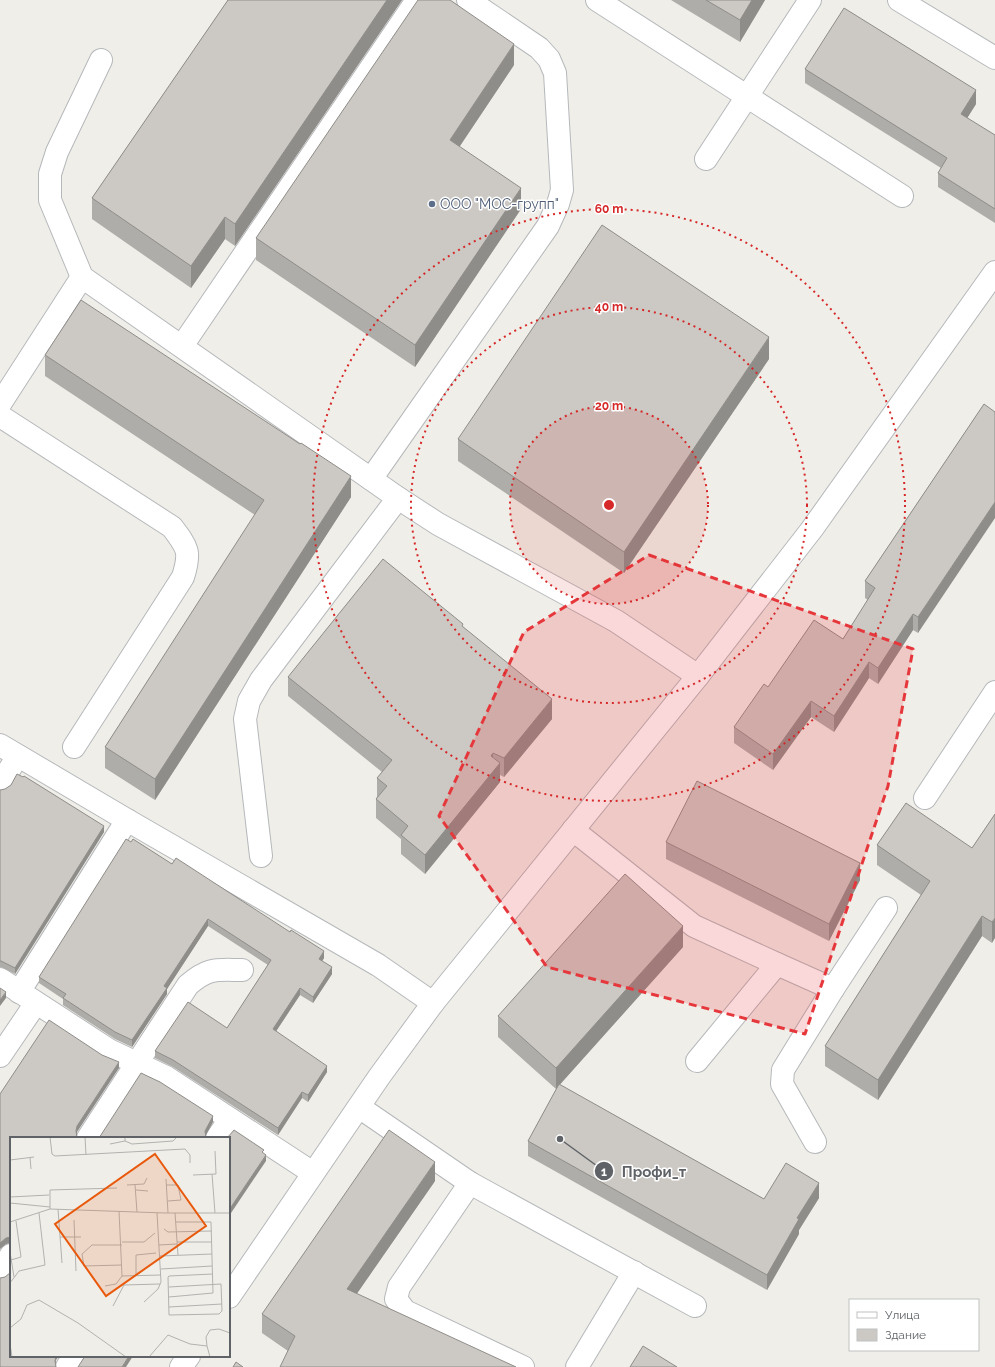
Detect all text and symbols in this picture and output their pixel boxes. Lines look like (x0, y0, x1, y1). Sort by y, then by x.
place label: ООО "МОС-групп" (440, 196, 559, 212)
marker: ООО "МОС-групп" (427, 199, 437, 209)
text: 60 m (595, 202, 623, 216)
text: 40 m (595, 300, 623, 314)
text: 20 m (595, 399, 623, 413)
centre of rings (602, 498, 616, 512)
inset map (10, 1137, 230, 1357)
callout: Профи_т (594, 1158, 694, 1185)
text: Профи_т (622, 1163, 687, 1181)
text: 1 (601, 1165, 607, 1179)
legend (849, 1299, 979, 1351)
text: Улица (885, 1308, 920, 1322)
text: Здание (885, 1328, 926, 1342)

